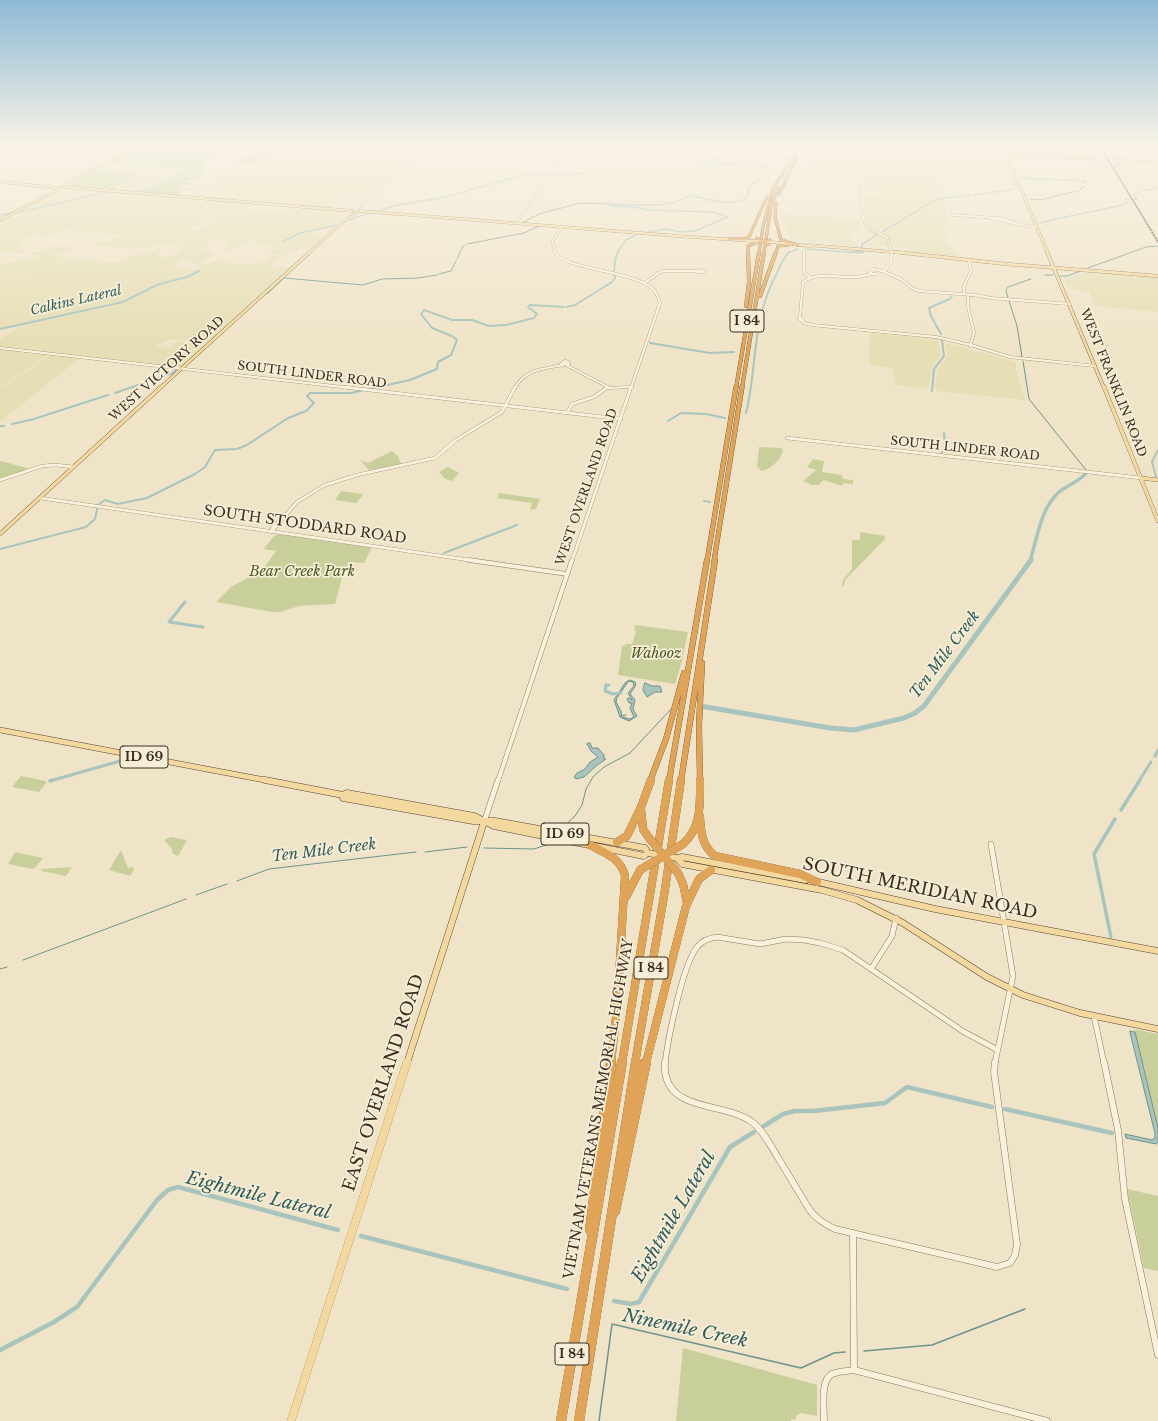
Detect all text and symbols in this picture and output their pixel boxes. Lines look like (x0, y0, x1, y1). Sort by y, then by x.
water label: Calkins Lateral (29, 283, 123, 319)
street label: WEST FRANKLIN ROAD (1077, 307, 1149, 459)
road number: I 84 (730, 310, 764, 332)
street label: WEST VICTORY ROAD (107, 314, 227, 424)
street label: SOUTH LINDER ROAD (237, 359, 387, 391)
street label: WEST OVERLAND ROAD (553, 407, 621, 567)
street label: SOUTH LINDER ROAD (890, 434, 1040, 464)
street label: SOUTH STODDARD ROAD (202, 502, 408, 548)
park label: Bear Creek Park (249, 564, 355, 580)
water label: Ten Mile Creek (906, 608, 984, 702)
park label: Wahooz (631, 646, 681, 662)
road number: ID 69 (120, 746, 168, 768)
road number: ID 69 (541, 823, 589, 845)
water label: Ten Mile Creek (271, 836, 377, 866)
street label: SOUTH MERIDIAN ROAD (801, 854, 1039, 924)
street label: VIETNAM VETERANS MEMORIAL HIGHWAY (561, 937, 637, 1281)
road number: I 84 (634, 957, 668, 979)
street label: EAST OVERLAND ROAD (339, 972, 429, 1194)
water label: Eightmile Lateral (628, 1147, 720, 1287)
water label: Eightmile Lateral (183, 1168, 333, 1224)
water label: Ninemile Creek (620, 1305, 750, 1353)
road number: I 84 (555, 1343, 589, 1365)

